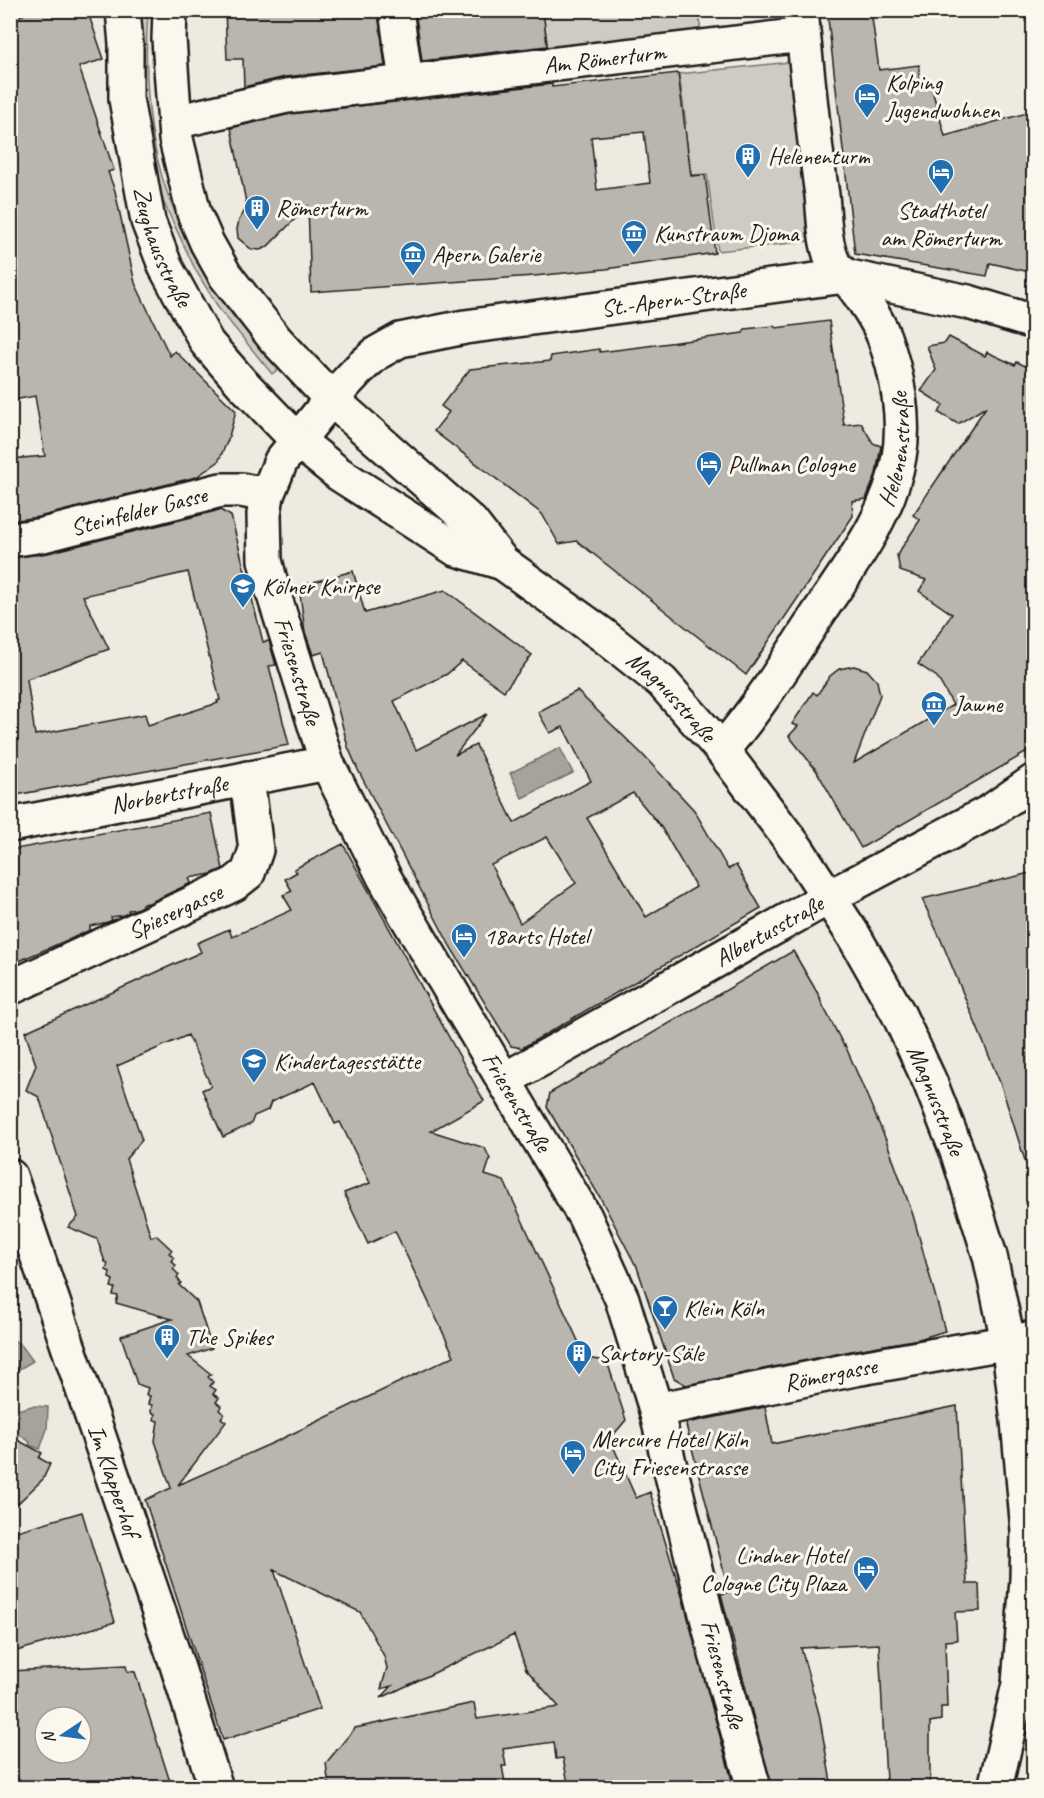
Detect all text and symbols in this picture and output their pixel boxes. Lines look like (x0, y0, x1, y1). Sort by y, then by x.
street label: Am Römerturm (542, 36, 669, 81)
place label: Kolping Jugendwohnen (885, 67, 1001, 125)
hotel icon: Kolping Jugendwohnen (852, 81, 882, 119)
building icon: Helenenturm (733, 141, 763, 179)
place label: Helenenturm (768, 141, 870, 171)
hotel icon: Stadthotel am Römerturm (926, 157, 956, 195)
street label: Zeughausstraße (127, 185, 200, 314)
building icon: Römerturm (242, 193, 272, 231)
place label: Römerturm (276, 193, 369, 223)
place label: Stadthotel am Römerturm (880, 195, 1003, 253)
museum icon: Kunstraum Djoma (619, 218, 649, 256)
place label: Kunstraum Djoma (654, 218, 800, 248)
museum icon: Apern Galerie (398, 239, 428, 277)
place label: Apern Galerie (432, 239, 542, 269)
street label: St.-Apern-Straße (599, 274, 750, 324)
street label: Helenenstraße (871, 388, 917, 511)
hotel icon: Pullman Cologne (694, 449, 724, 487)
place label: Pullman Cologne (728, 449, 857, 479)
street label: Steinfelder Gasse (67, 479, 212, 542)
school or university icon: Kölner Knirpse (228, 571, 258, 609)
place label: Kölner Knirpse (262, 571, 382, 601)
street label: Friesenstraße (267, 613, 329, 731)
street label: Magnusstraße (620, 645, 724, 750)
museum icon: Jawne (919, 689, 949, 727)
place label: Jawne (953, 689, 1005, 719)
street label: Norbertstraße (108, 767, 232, 820)
street label: Spiesergasse (123, 876, 229, 946)
street label: Albertusstraße (709, 887, 830, 973)
hotel icon: 18arts Hotel (449, 921, 479, 959)
place label: 18arts Hotel (484, 921, 592, 951)
street label: Magnusstraße (900, 1040, 973, 1162)
school or university icon: Kindertagesstätte (239, 1046, 269, 1084)
place label: Kindertagesstätte (274, 1046, 422, 1076)
street label: Friesenstraße (476, 1047, 560, 1159)
bar icon: Klein Köln (650, 1293, 680, 1331)
place label: Klein Köln (684, 1293, 765, 1323)
building icon: The Spikes (152, 1322, 182, 1360)
place label: The Spikes (186, 1322, 275, 1352)
building icon: Sartory-Säle (564, 1338, 594, 1376)
place label: Sartory-Säle (598, 1338, 706, 1368)
street label: Römergasse (781, 1350, 881, 1398)
street label: Im Klapperhof (81, 1421, 149, 1545)
place label: Mercure Hotel Köln City Friesenstrasse (592, 1424, 749, 1482)
hotel icon: Mercure Hotel Köln City Friesenstrasse (558, 1438, 588, 1476)
place label: Lindner Hotel Cologne City Plaza (701, 1540, 850, 1598)
hotel icon: Lindner Hotel Cologne City Plaza (851, 1554, 881, 1592)
street label: Friesenstraße (694, 1616, 752, 1734)
north arrow (33, 1705, 93, 1765)
text: N (38, 1728, 60, 1745)

